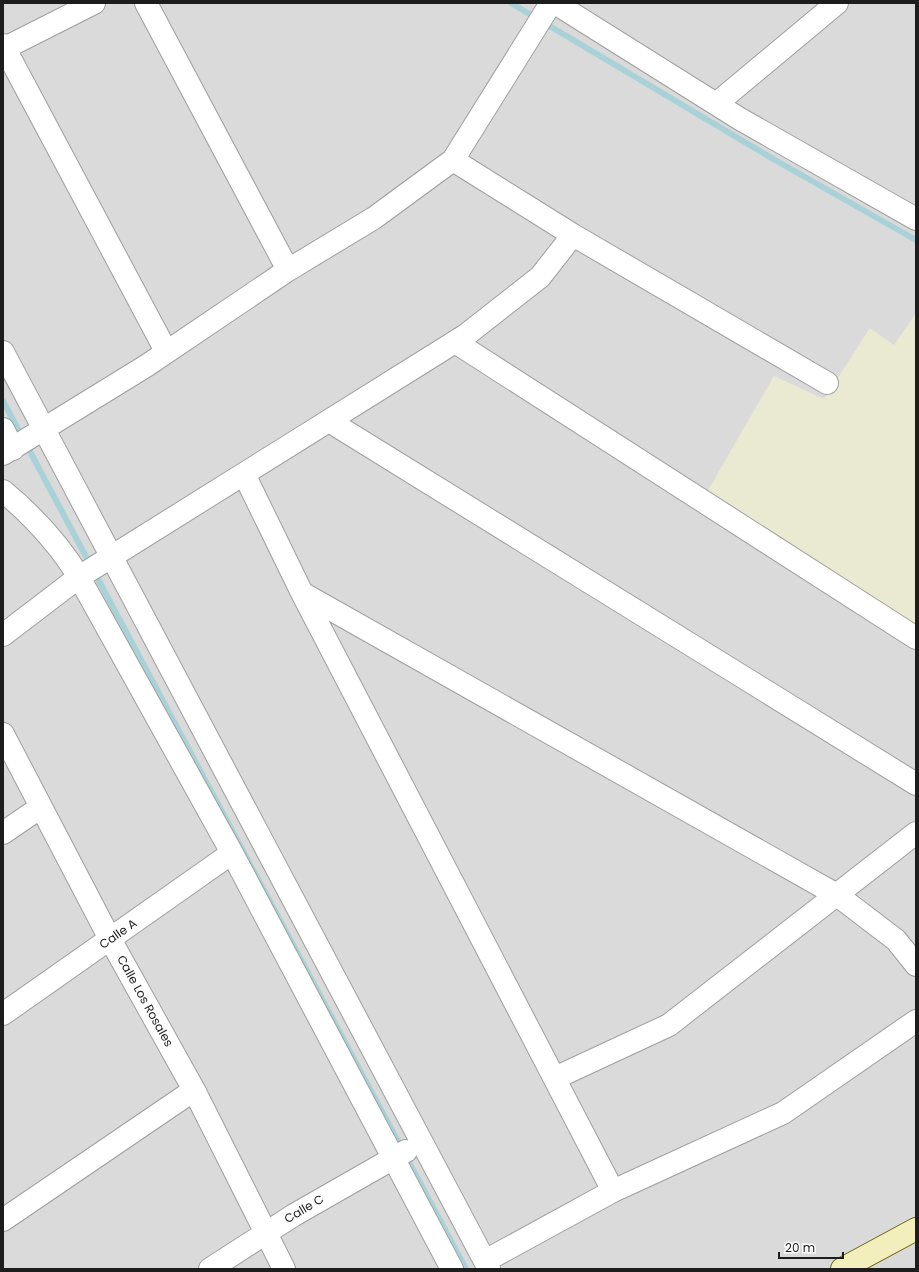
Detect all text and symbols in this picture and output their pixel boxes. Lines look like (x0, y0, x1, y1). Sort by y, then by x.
street label: Calle A (96, 915, 140, 953)
street label: Calle Los Rosales (113, 952, 178, 1050)
street label: Calle C (281, 1190, 327, 1227)
scale bar (779, 1234, 843, 1260)
text: 20 m (785, 1239, 815, 1256)

